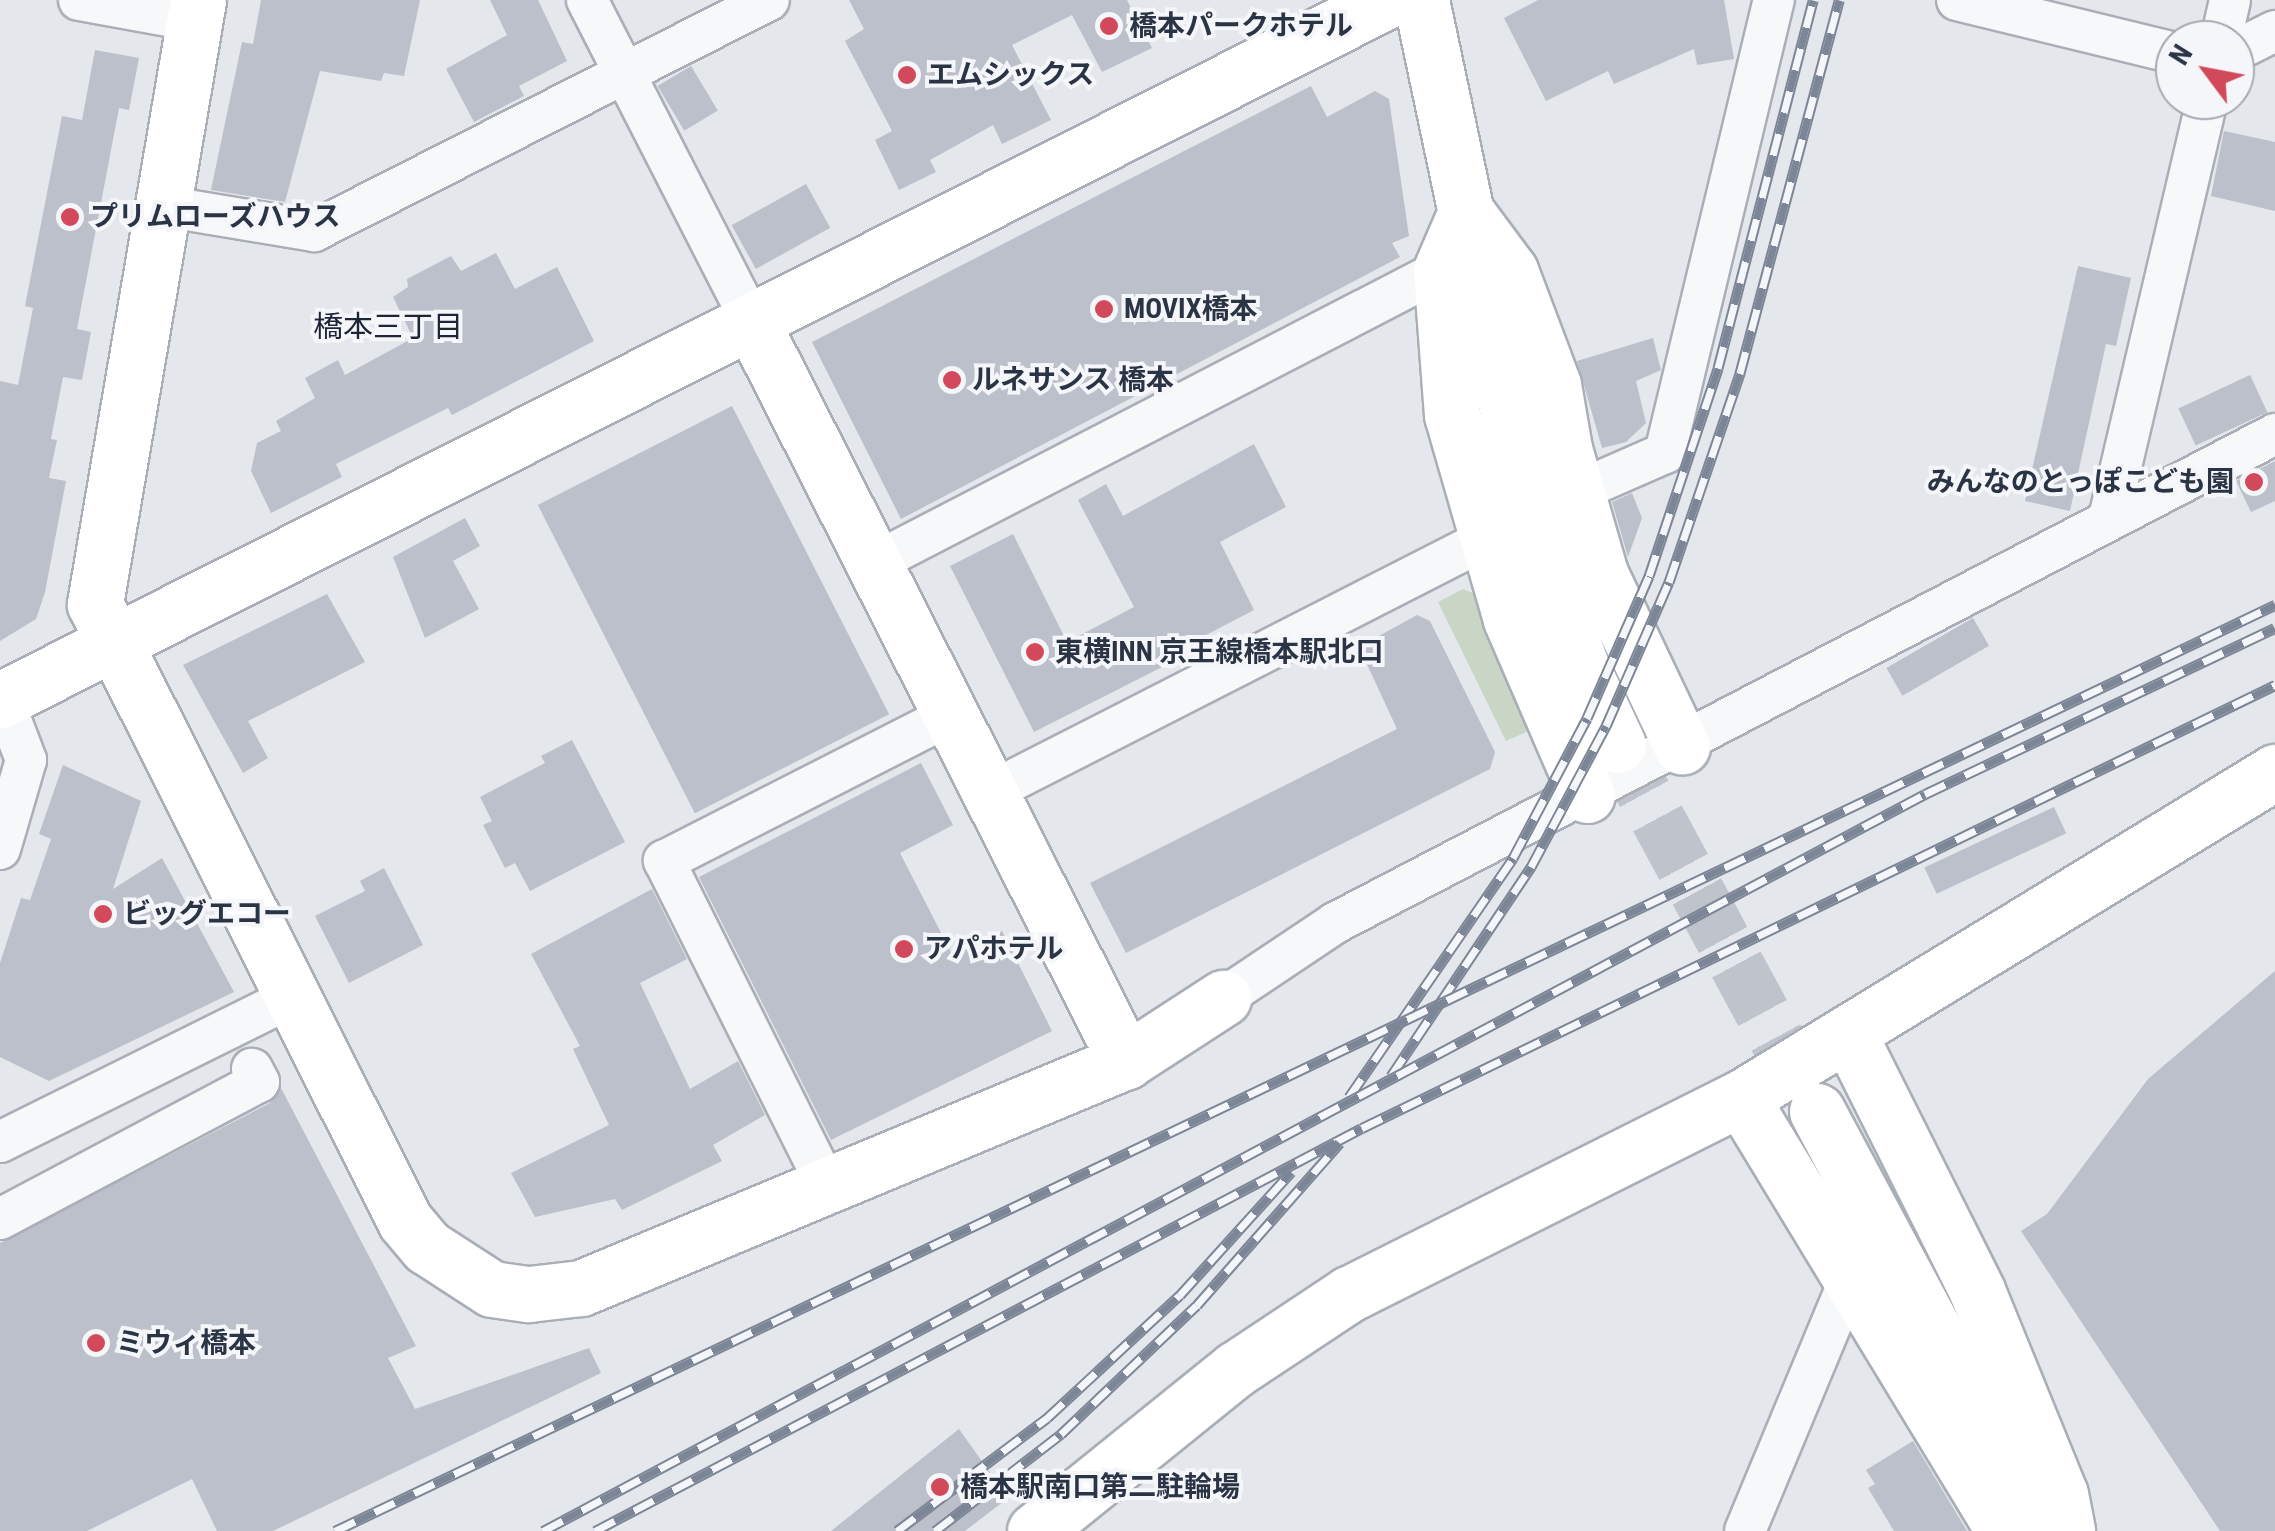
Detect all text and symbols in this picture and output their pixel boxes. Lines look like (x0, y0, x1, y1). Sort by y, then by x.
place label: 橋本パークホテル (1129, 9, 1353, 43)
marker: 橋本パークホテル (1098, 15, 1120, 37)
north arrow (2155, 20, 2255, 120)
text: N (2162, 39, 2199, 71)
place label: エムシックス (927, 58, 1095, 92)
marker: エムシックス (896, 64, 918, 86)
place label: プリムローズハウス (90, 200, 342, 234)
marker: プリムローズハウス (59, 206, 81, 228)
place label: MOVIX橋本 (1124, 292, 1257, 326)
marker: MOVIX橋本 (1093, 298, 1115, 320)
district label: 橋本三丁目 (313, 309, 463, 345)
place label: ルネサンス 橋本 (972, 363, 1174, 397)
marker: ルネサンス 橋本 (941, 369, 963, 391)
place label: みんなのとっぽこども園 (1926, 465, 2234, 499)
marker: みんなのとっぽこども園 (2243, 471, 2265, 493)
place label: 東横INN 京王線橋本駅北口 (1055, 635, 1383, 669)
marker: 東横INN 京王線橋本駅北口 (1024, 641, 1046, 663)
place label: ビッグエコー (123, 897, 291, 931)
marker: ビッグエコー (92, 903, 114, 925)
place label: アパホテル (924, 932, 1064, 966)
marker: アパホテル (893, 938, 915, 960)
place label: ミウィ橋本 (116, 1326, 256, 1360)
marker: ミウィ橋本 (85, 1332, 107, 1354)
place label: 橋本駅南口第二駐輪場 (960, 1470, 1240, 1504)
marker: 橋本駅南口第二駐輪場 (929, 1476, 951, 1498)

